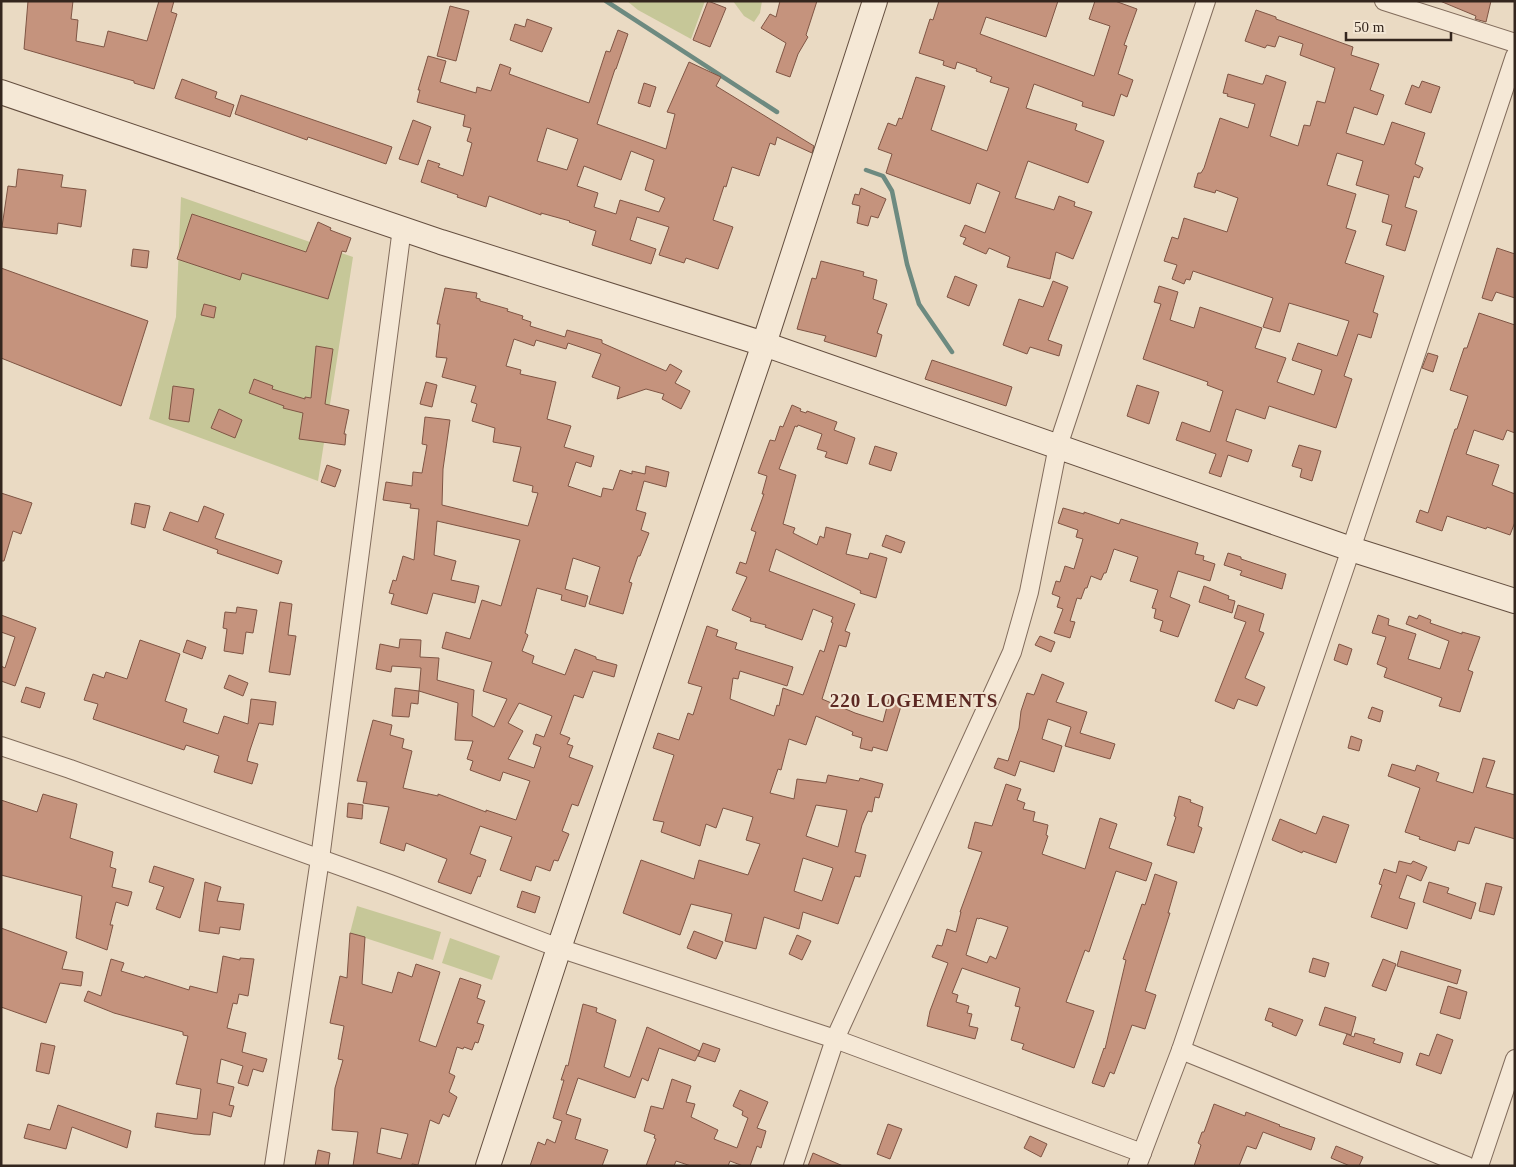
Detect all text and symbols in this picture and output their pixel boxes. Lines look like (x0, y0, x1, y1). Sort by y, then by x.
scale bar (1346, 10, 1451, 42)
text: 50 m (1354, 19, 1385, 35)
district label: 220 LOGEMENTS (830, 690, 998, 711)

